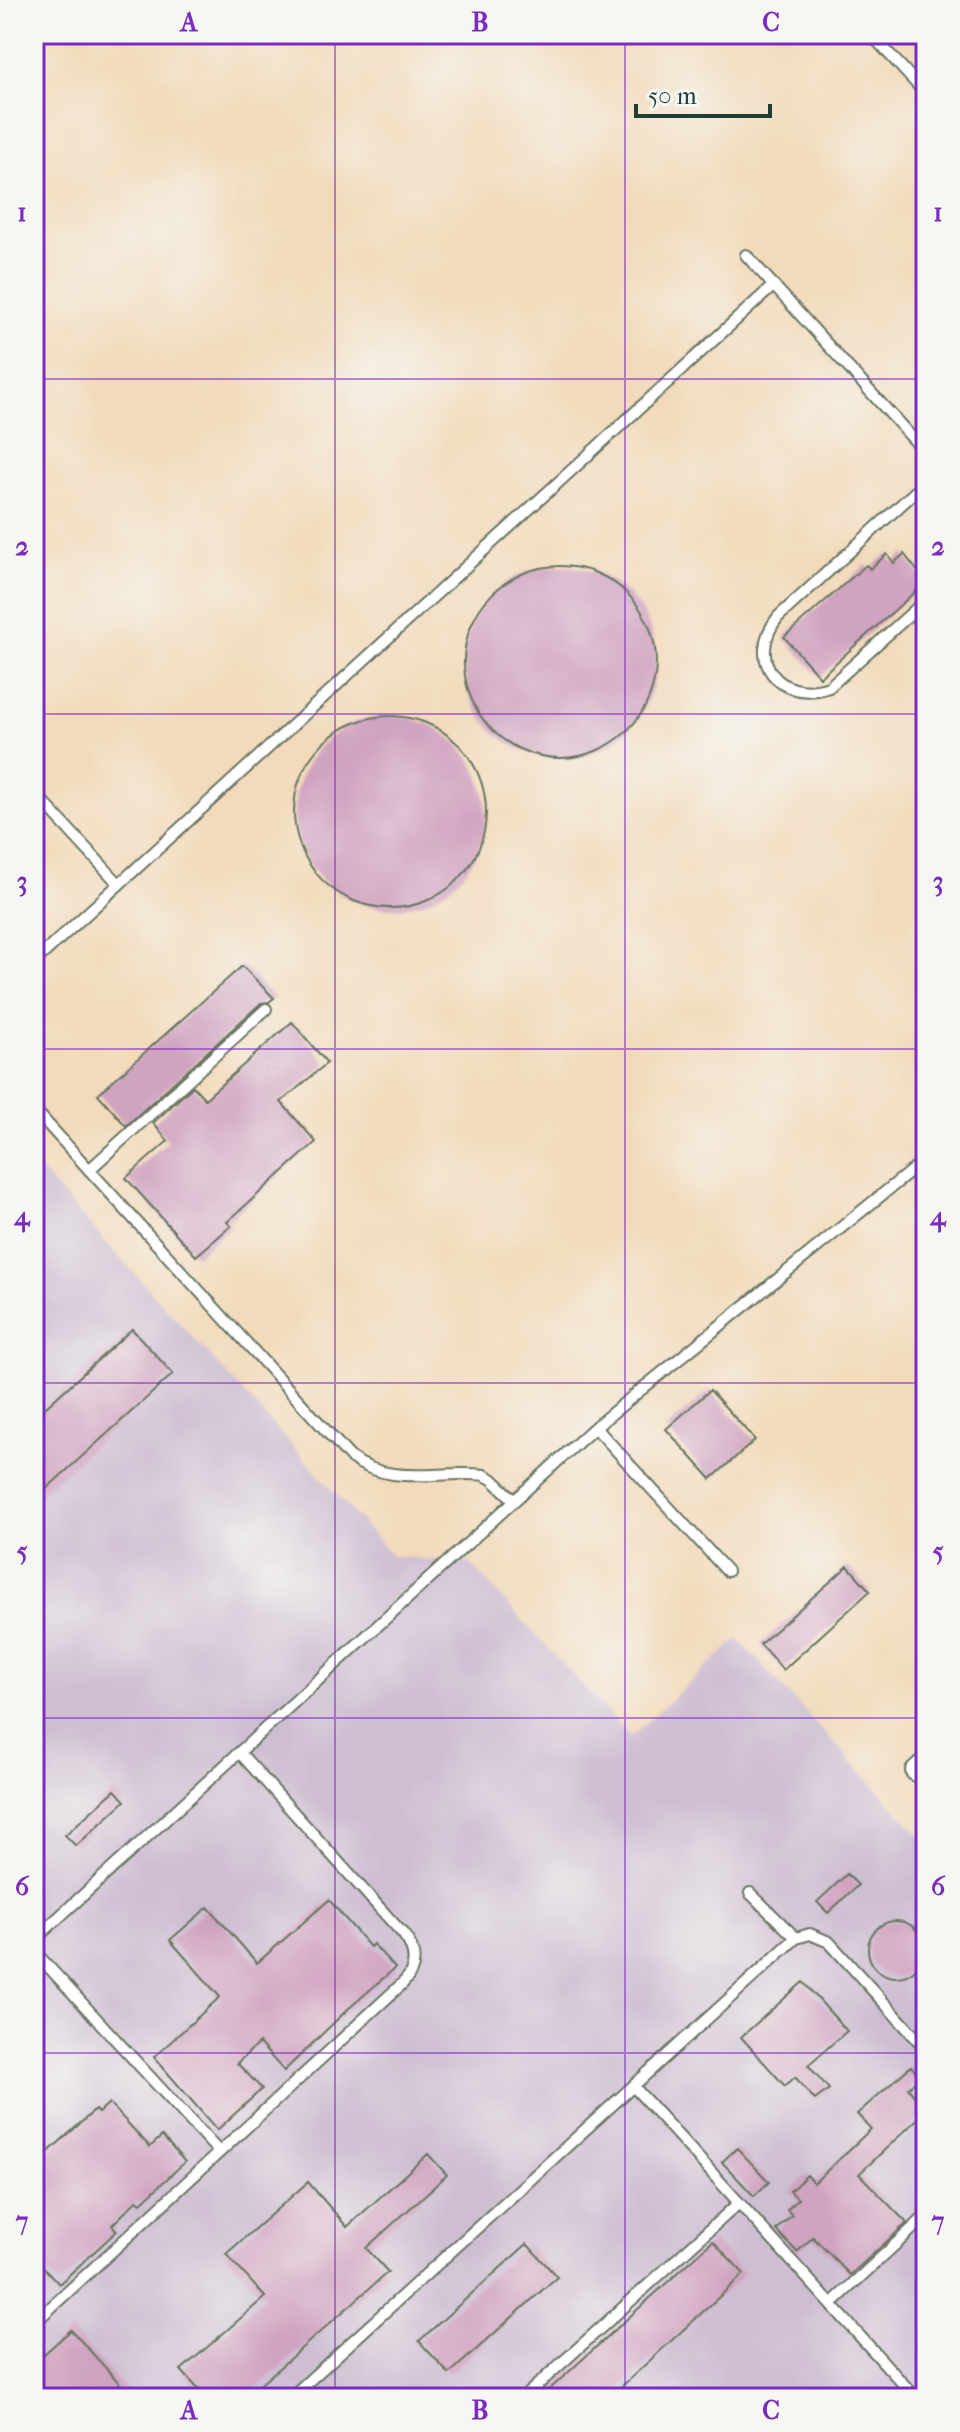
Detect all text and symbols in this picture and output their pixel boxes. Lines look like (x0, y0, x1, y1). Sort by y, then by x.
text: A (179, 7, 199, 38)
text: B (472, 7, 489, 38)
text: C (762, 7, 780, 38)
scale bar (636, 68, 770, 118)
text: 50 m (648, 82, 697, 110)
text: 1 (17, 197, 27, 228)
text: 1 (933, 197, 943, 228)
text: 2 (15, 531, 29, 562)
text: 2 (931, 531, 945, 562)
text: 3 (17, 866, 27, 897)
text: 3 (933, 866, 943, 897)
text: 4 (13, 1201, 31, 1233)
text: 4 (929, 1201, 947, 1233)
text: 5 (16, 1536, 28, 1567)
text: 5 (932, 1536, 944, 1567)
text: 6 (15, 1871, 30, 1902)
text: 6 (931, 1871, 946, 1902)
text: 7 (15, 2206, 29, 2237)
text: 7 (931, 2206, 945, 2237)
text: A (179, 2395, 199, 2426)
text: B (472, 2395, 489, 2426)
text: C (762, 2395, 780, 2426)

